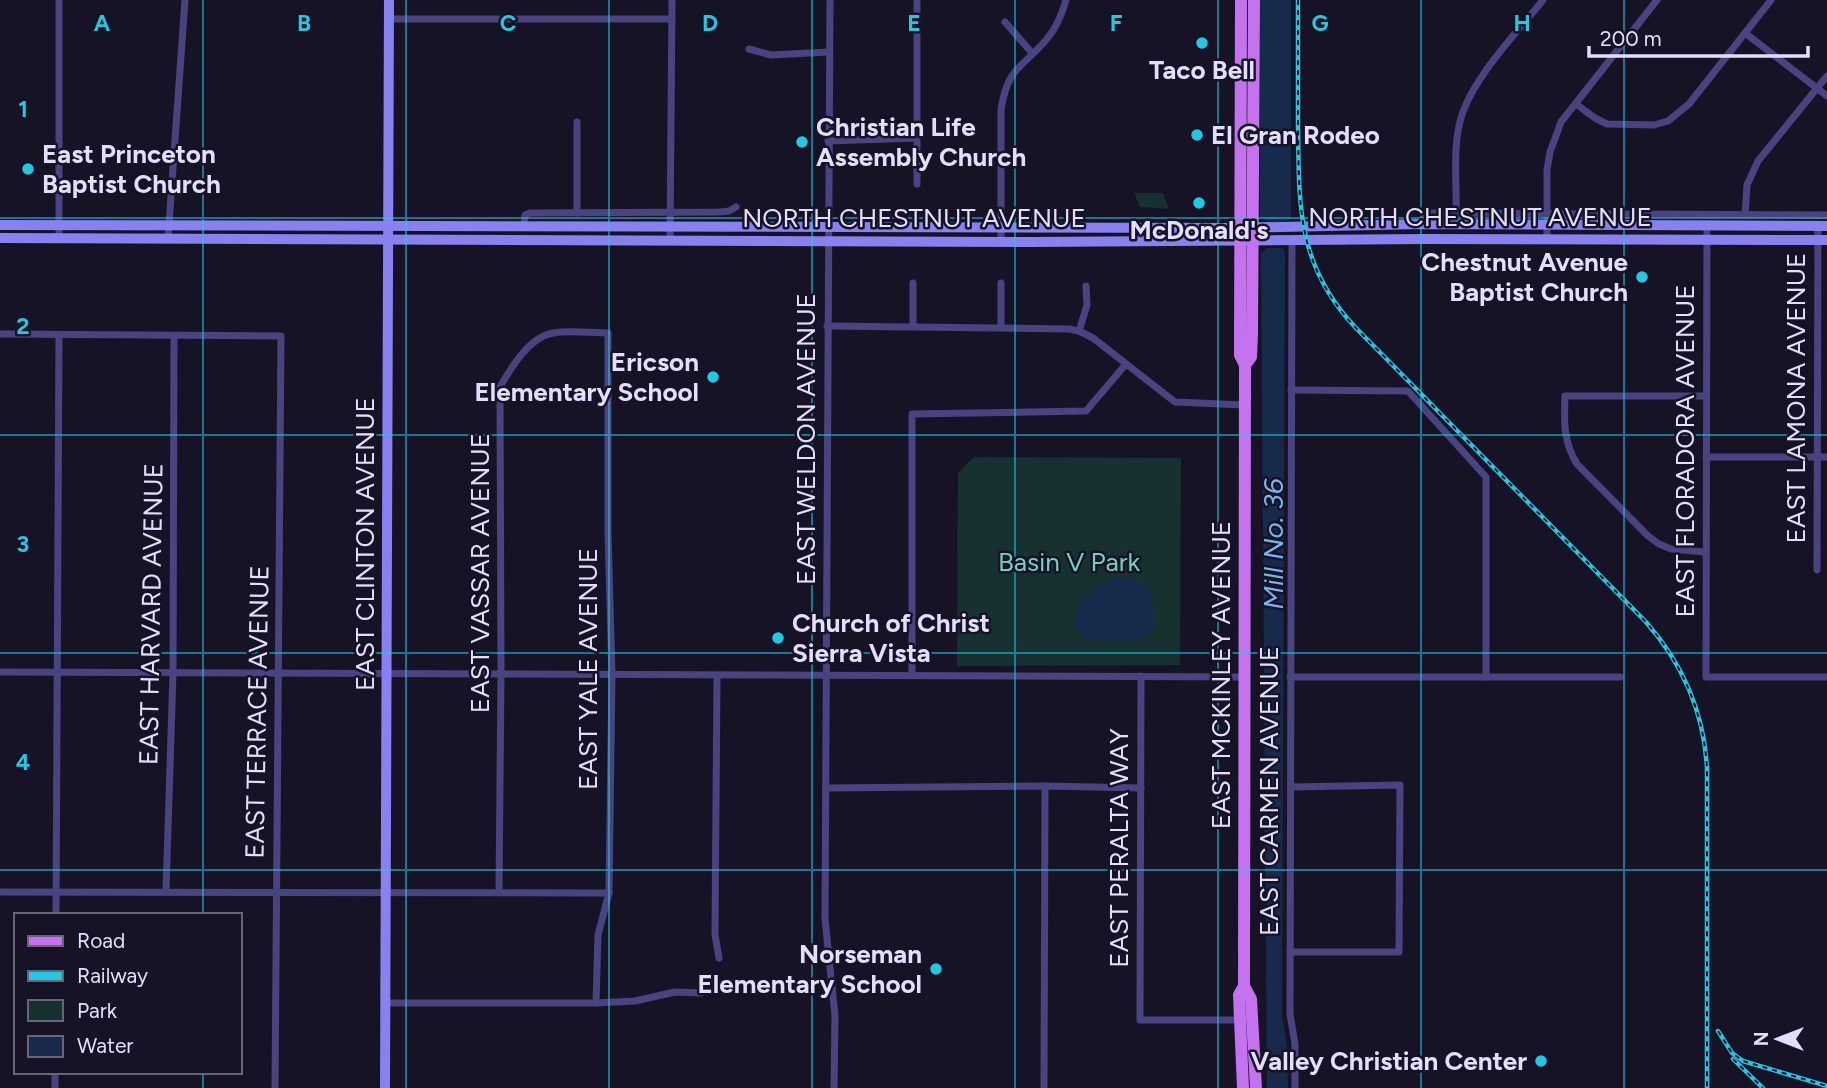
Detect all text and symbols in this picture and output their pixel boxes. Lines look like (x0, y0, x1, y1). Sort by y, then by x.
text: A (94, 9, 111, 37)
text: B (297, 9, 311, 37)
text: C (500, 9, 517, 37)
text: D (702, 9, 718, 37)
text: E (907, 9, 921, 37)
text: F (1110, 9, 1123, 37)
text: G (1311, 9, 1329, 37)
text: H (1513, 9, 1531, 37)
scale bar (1589, 14, 1808, 58)
text: 200 m (1600, 26, 1662, 51)
marker: Taco Bell (1194, 35, 1210, 51)
place label: Taco Bell (1149, 54, 1255, 86)
text: 1 (18, 95, 28, 123)
place label: Christian Life Assembly Church (816, 111, 1026, 173)
place label: El Gran Rodeo (1211, 119, 1380, 151)
marker: El Gran Rodeo (1189, 127, 1205, 143)
marker: Christian Life Assembly Church (794, 134, 810, 150)
place label: East Princeton Baptist Church (42, 138, 221, 200)
marker: East Princeton Baptist Church (20, 161, 36, 177)
marker: McDonald's (1191, 195, 1207, 211)
street label: NORTH CHESTNUT AVENUE (1308, 201, 1652, 233)
street label: NORTH CHESTNUT AVENUE (742, 202, 1086, 234)
place label: McDonald's (1130, 214, 1268, 246)
place label: Chestnut Avenue Baptist Church (1421, 246, 1628, 308)
street label: EAST LAMONA AVENUE (1780, 253, 1812, 543)
marker: Chestnut Avenue Baptist Church (1634, 269, 1650, 285)
street label: EAST FLORADORA AVENUE (1669, 284, 1701, 618)
street label: EAST WELDON AVENUE (790, 293, 822, 585)
text: 2 (16, 312, 30, 340)
place label: Ericson Elementary School (475, 346, 699, 408)
marker: Ericson Elementary School (705, 369, 721, 385)
street label: EAST CLINTON AVENUE (349, 397, 381, 691)
street label: EAST VASSAR AVENUE (464, 433, 496, 713)
street label: EAST HARVARD AVENUE (132, 463, 170, 765)
water label: Mill No. 36 (1256, 477, 1290, 610)
street label: EAST MCKINLEY AVENUE (1205, 521, 1237, 829)
text: 3 (17, 530, 29, 558)
park label: Basin V Park (998, 546, 1140, 578)
street label: EAST YALE AVENUE (572, 548, 604, 790)
street label: EAST TERRACE AVENUE (238, 565, 276, 859)
place label: Church of Christ Sierra Vista (792, 607, 990, 669)
marker: Church of Christ Sierra Vista (770, 630, 786, 646)
street label: EAST CARMEN AVENUE (1253, 646, 1285, 936)
street label: EAST PERALTA WAY (1103, 728, 1135, 968)
text: 4 (16, 748, 30, 776)
legend (14, 913, 242, 1074)
text: Road (77, 928, 125, 953)
place label: Norseman Elementary School (698, 938, 922, 1000)
marker: Norseman Elementary School (928, 961, 944, 977)
text: Railway (77, 963, 148, 988)
text: Park (77, 998, 118, 1023)
north arrow (1743, 1004, 1813, 1074)
text: N (1750, 1032, 1773, 1046)
text: Water (77, 1033, 133, 1058)
place label: Valley Christian Center (1251, 1045, 1527, 1077)
marker: Valley Christian Center (1533, 1053, 1549, 1069)

